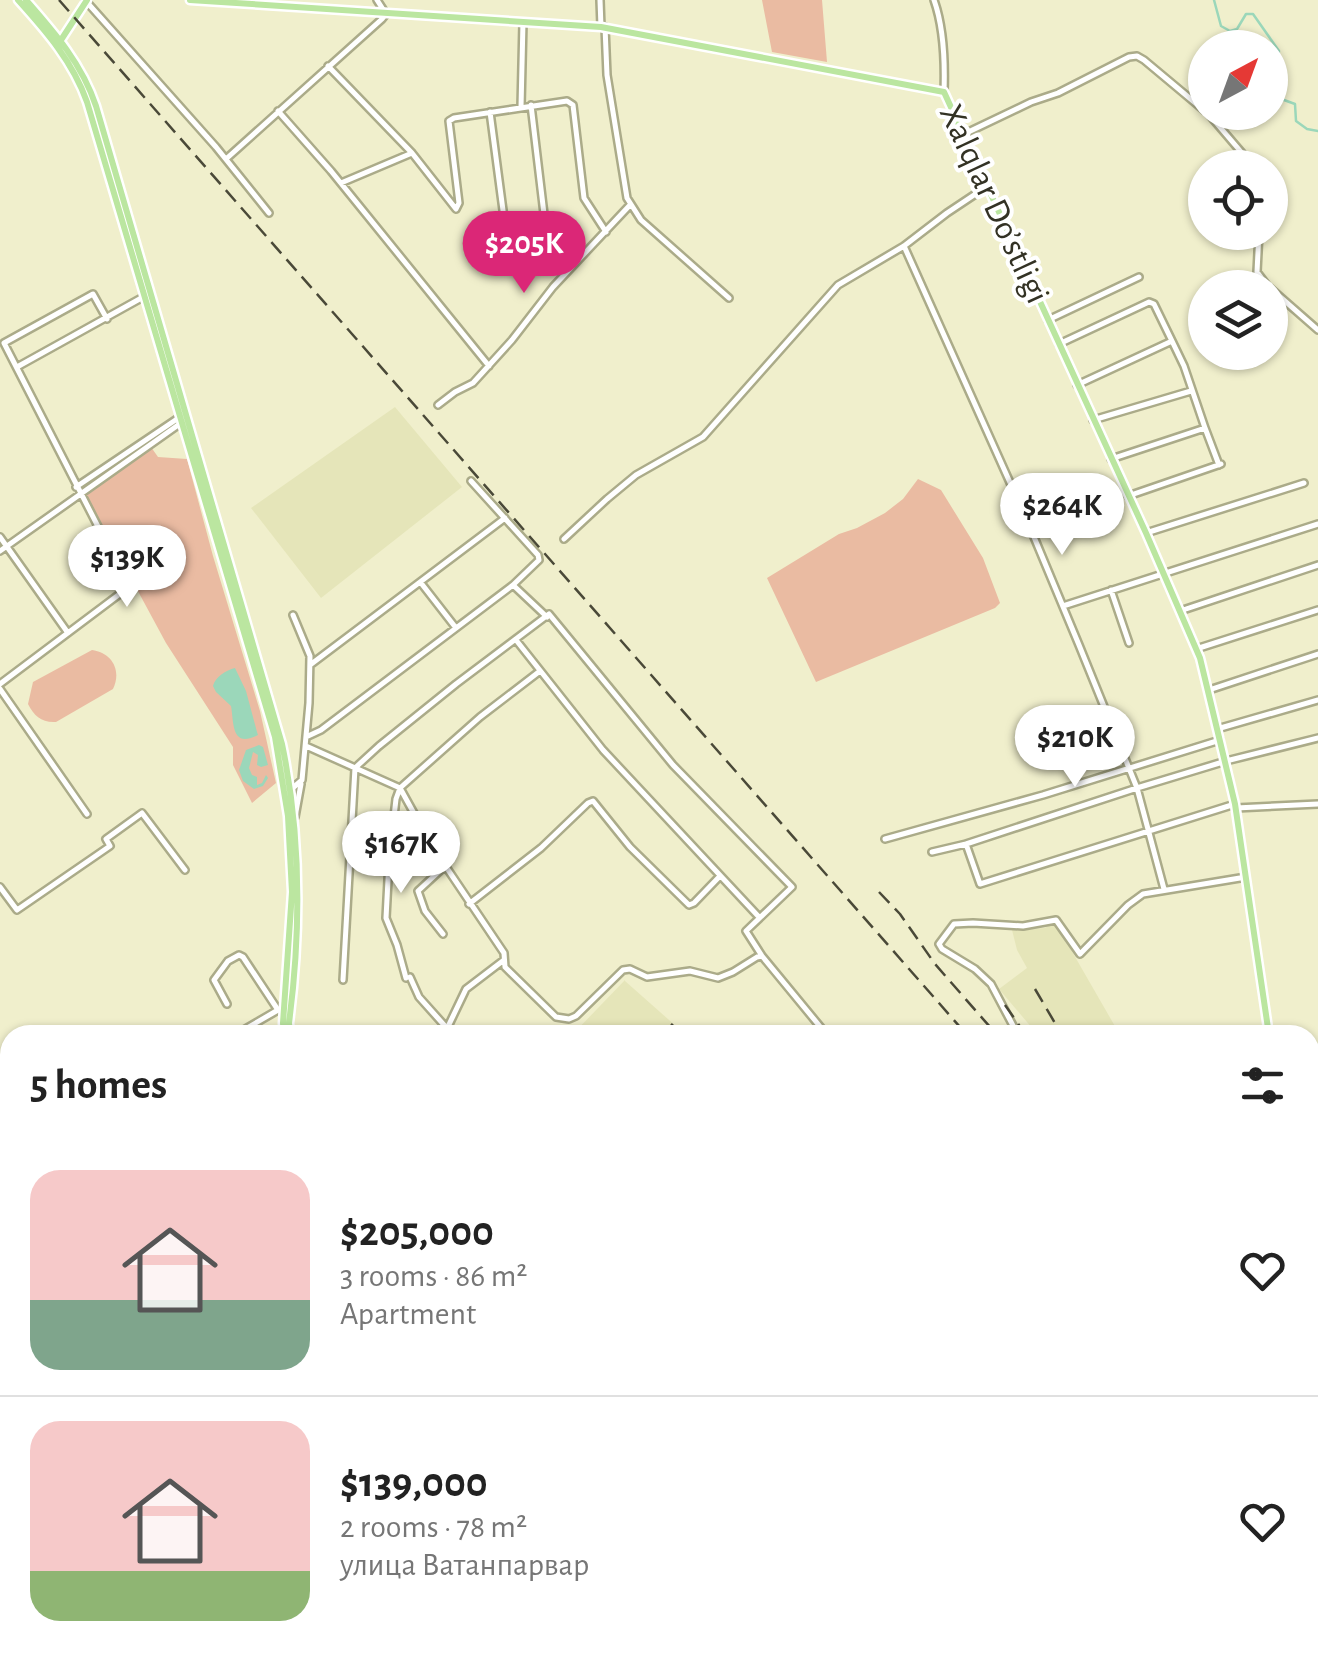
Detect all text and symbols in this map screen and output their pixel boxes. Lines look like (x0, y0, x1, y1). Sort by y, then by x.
north arrow (1188, 30, 1288, 130)
map controls (1188, 30, 1288, 370)
street label: Xalqlar Do’stligi (933, 99, 1055, 309)
button: locate (1188, 150, 1288, 250)
pin: $205K (454, 211, 594, 296)
text: $205K (485, 227, 563, 259)
button: layers (1188, 270, 1288, 370)
pin: $264K (992, 473, 1132, 558)
text: $264K (1022, 489, 1102, 521)
pin: $139K (57, 525, 197, 610)
text: $139K (90, 541, 164, 573)
pin: $210K (1005, 705, 1145, 790)
text: $210K (1037, 721, 1113, 753)
pin: $167K (331, 811, 471, 896)
text: $167K (364, 827, 438, 859)
icon: filters (1235, 1058, 1290, 1113)
text: 5 homes (30, 1064, 167, 1106)
icon: home (110, 1210, 230, 1330)
text: $205,000 (340, 1211, 494, 1253)
icon: heart (1235, 1243, 1290, 1298)
text: 3 rooms · 86 m² (340, 1260, 527, 1292)
text: Apartment (340, 1298, 476, 1330)
icon: home (110, 1461, 230, 1581)
text: $139,000 (340, 1462, 488, 1504)
icon: heart (1235, 1494, 1290, 1549)
text: 2 rooms · 78 m² (340, 1511, 527, 1543)
text: улица Ватанпарвар (340, 1549, 589, 1581)

